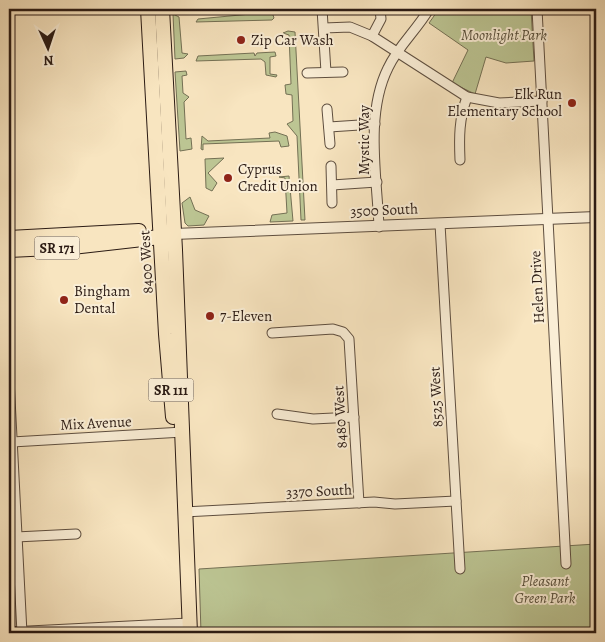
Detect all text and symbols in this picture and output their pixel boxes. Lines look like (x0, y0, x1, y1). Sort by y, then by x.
north arrow (22, 22, 72, 72)
park label: Moonlight Park (461, 25, 547, 45)
place label: Zip Car Wash (251, 30, 334, 50)
marker: Zip Car Wash (235, 34, 247, 46)
text: N (43, 51, 54, 70)
place label: Elk Run Elementary School (447, 84, 562, 121)
marker: Elk Run Elementary School (566, 97, 578, 109)
street label: Mystic Way (354, 105, 374, 175)
place label: Cyprus Credit Union (238, 159, 318, 196)
marker: Cyprus Credit Union (222, 172, 234, 184)
street label: 3500 South (350, 198, 418, 222)
street label: 8400 West (134, 230, 158, 294)
road number: SR 171 (34, 237, 80, 260)
street label: Helen Drive (525, 250, 549, 324)
place label: Bingham Dental (74, 281, 131, 318)
marker: Bingham Dental (58, 294, 70, 306)
place label: 7-Eleven (220, 306, 272, 326)
marker: 7-Eleven (204, 310, 216, 322)
street label: 8525 West (424, 366, 448, 428)
road number: SR 111 (148, 378, 194, 402)
street label: 8480 West (328, 385, 352, 449)
street label: Mix Avenue (60, 411, 133, 435)
street label: 3370 South (286, 479, 352, 503)
park label: Pleasant Green Park (514, 571, 576, 608)

